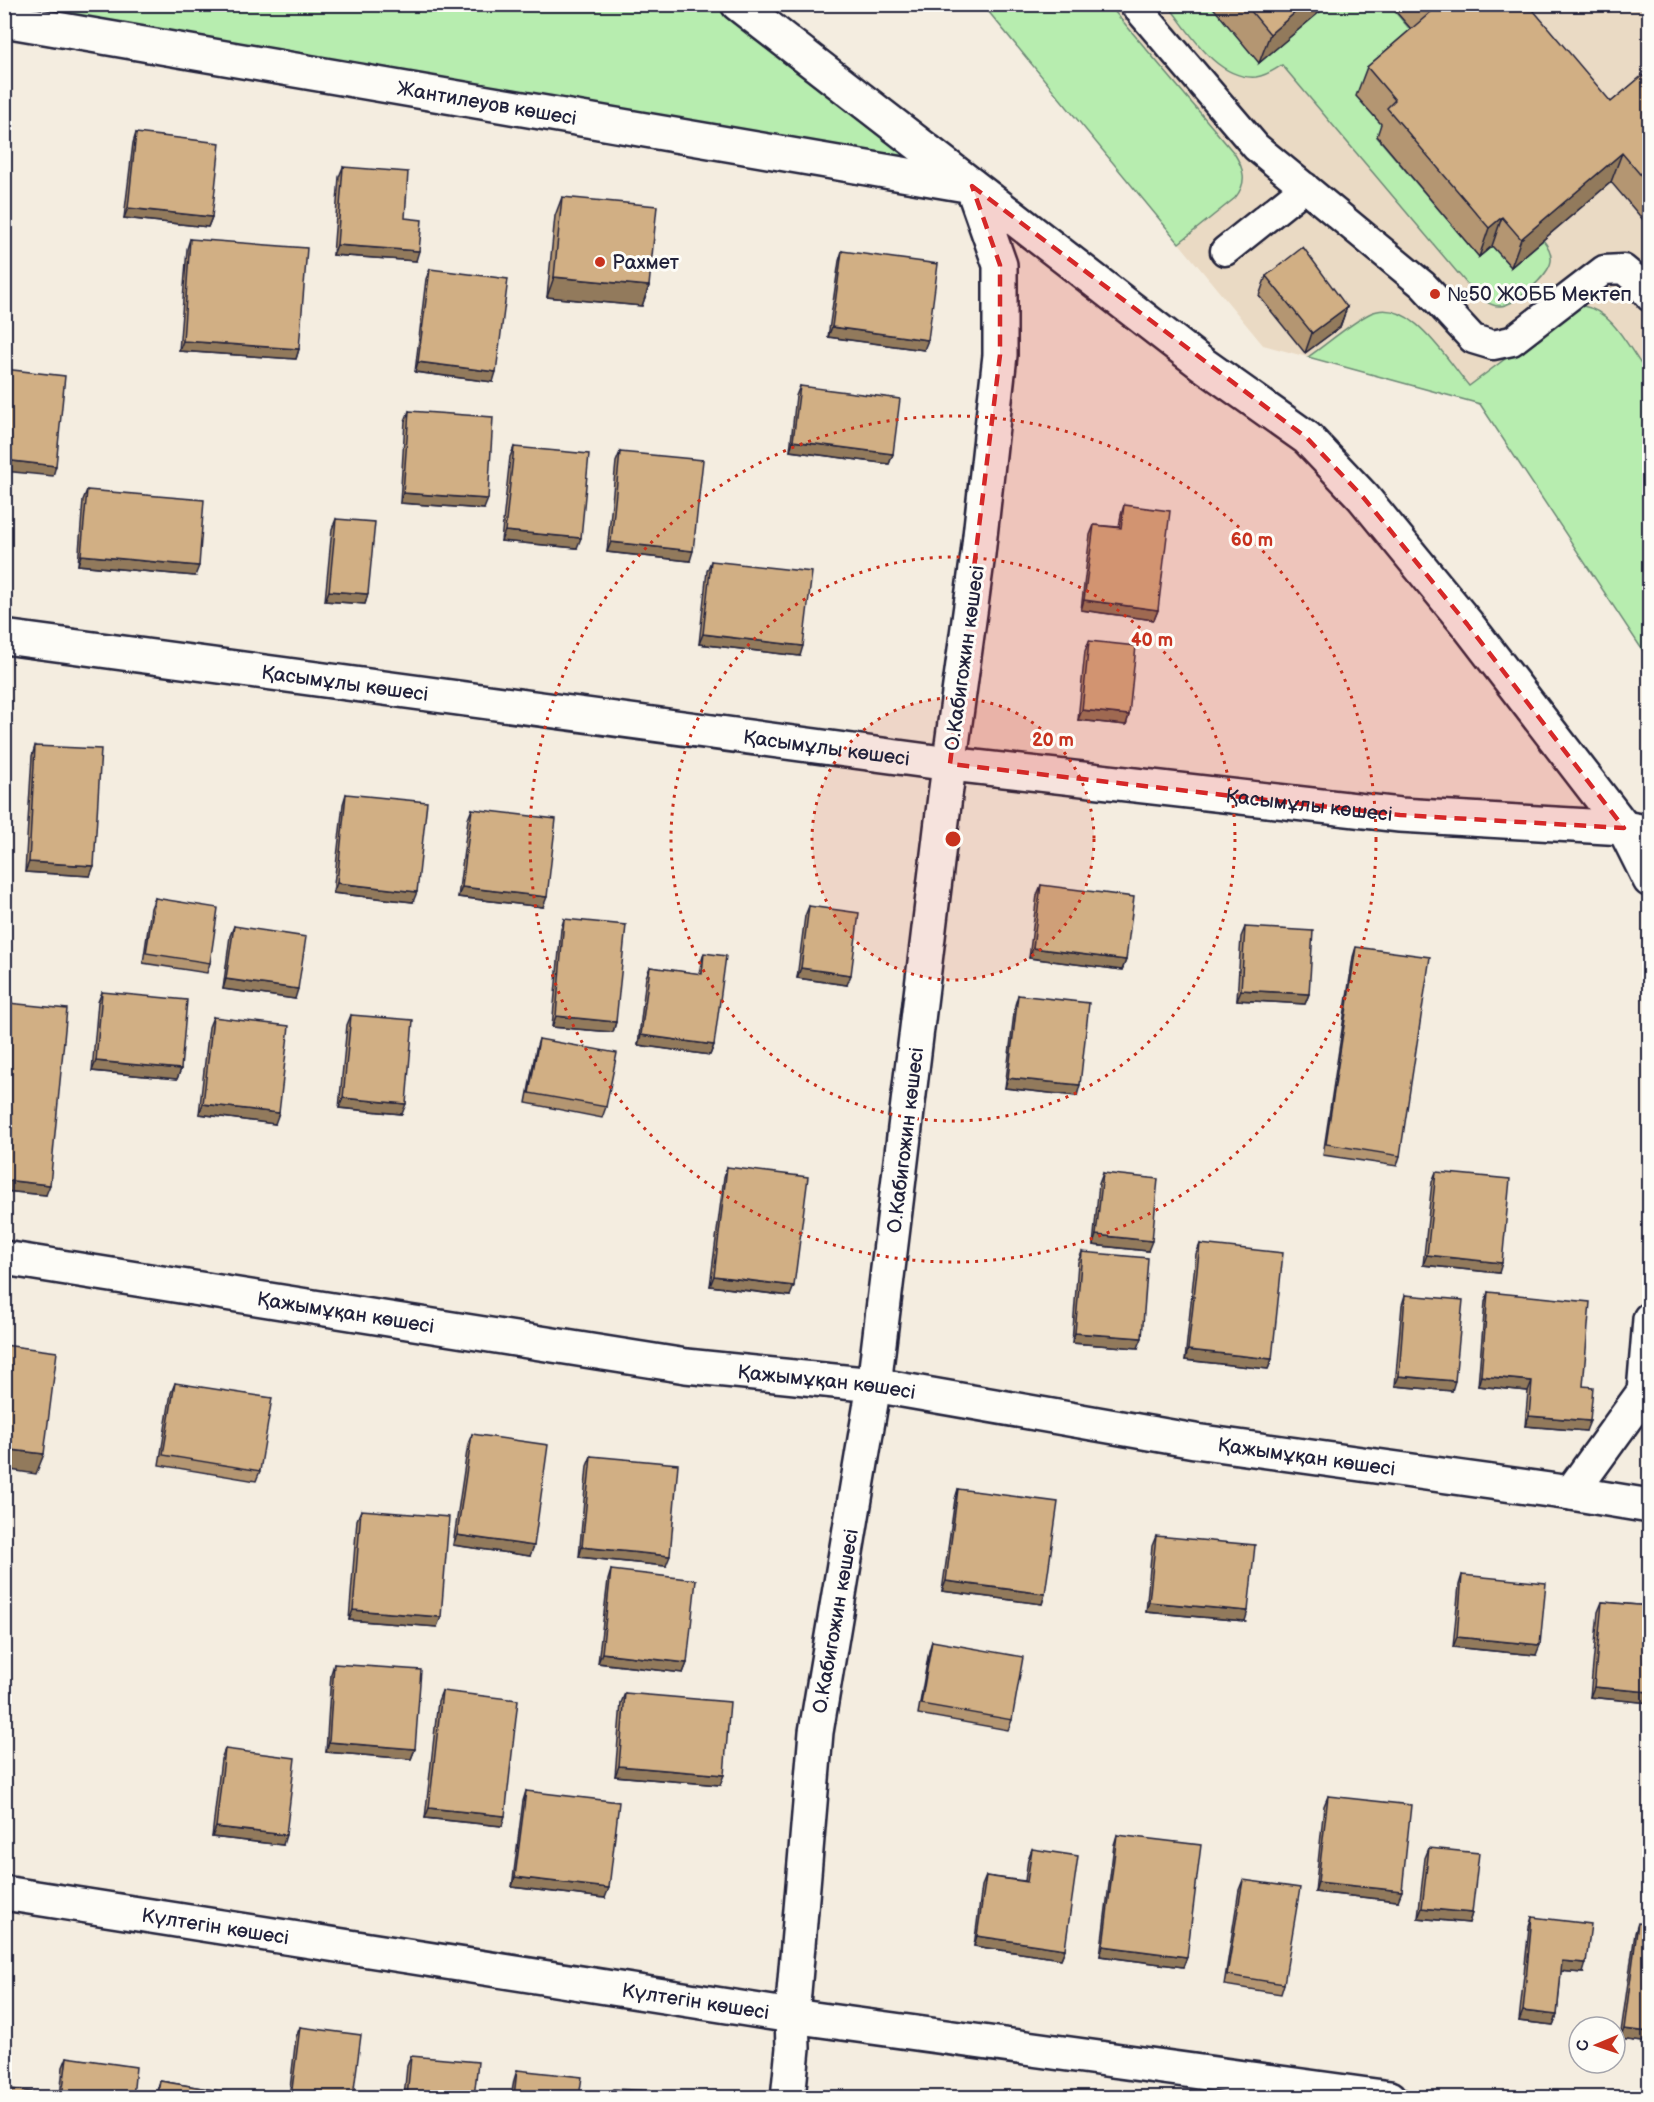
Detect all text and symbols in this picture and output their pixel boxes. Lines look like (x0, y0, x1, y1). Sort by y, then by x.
street label: Жантилеуов көшесі (395, 77, 578, 131)
place label: Рахмет (612, 251, 680, 275)
marker: Рахмет (593, 255, 607, 269)
place label: №50 ЖОББ Мектеп (1447, 283, 1632, 307)
marker: №50 ЖОББ Мектеп (1428, 287, 1442, 301)
text: 60 m (1231, 530, 1273, 551)
street label: О.Кабигожин көшесі (940, 564, 990, 752)
text: 40 m (1131, 630, 1173, 651)
street label: Қасымұлы көшесі (260, 661, 430, 707)
street label: Қасымұлы көшесі (742, 725, 911, 772)
text: 20 m (1032, 730, 1074, 751)
street label: Қасымұлы көшесі (1224, 784, 1394, 827)
centre of rings (943, 829, 963, 849)
street label: О.Кабигожин көшесі (883, 1046, 929, 1234)
street label: Қажымұқан көшесі (255, 1287, 436, 1339)
street label: Қажымұқан көшесі (736, 1360, 917, 1405)
street label: Қажымұқан көшесі (1216, 1433, 1397, 1482)
street label: О.Кабигожин көшесі (808, 1527, 864, 1715)
street label: Күлтегін көшесі (140, 1904, 291, 1950)
street label: Күлтегін көшесі (620, 1979, 771, 2025)
north arrow (1567, 2015, 1627, 2075)
text: С (1574, 2040, 1593, 2051)

